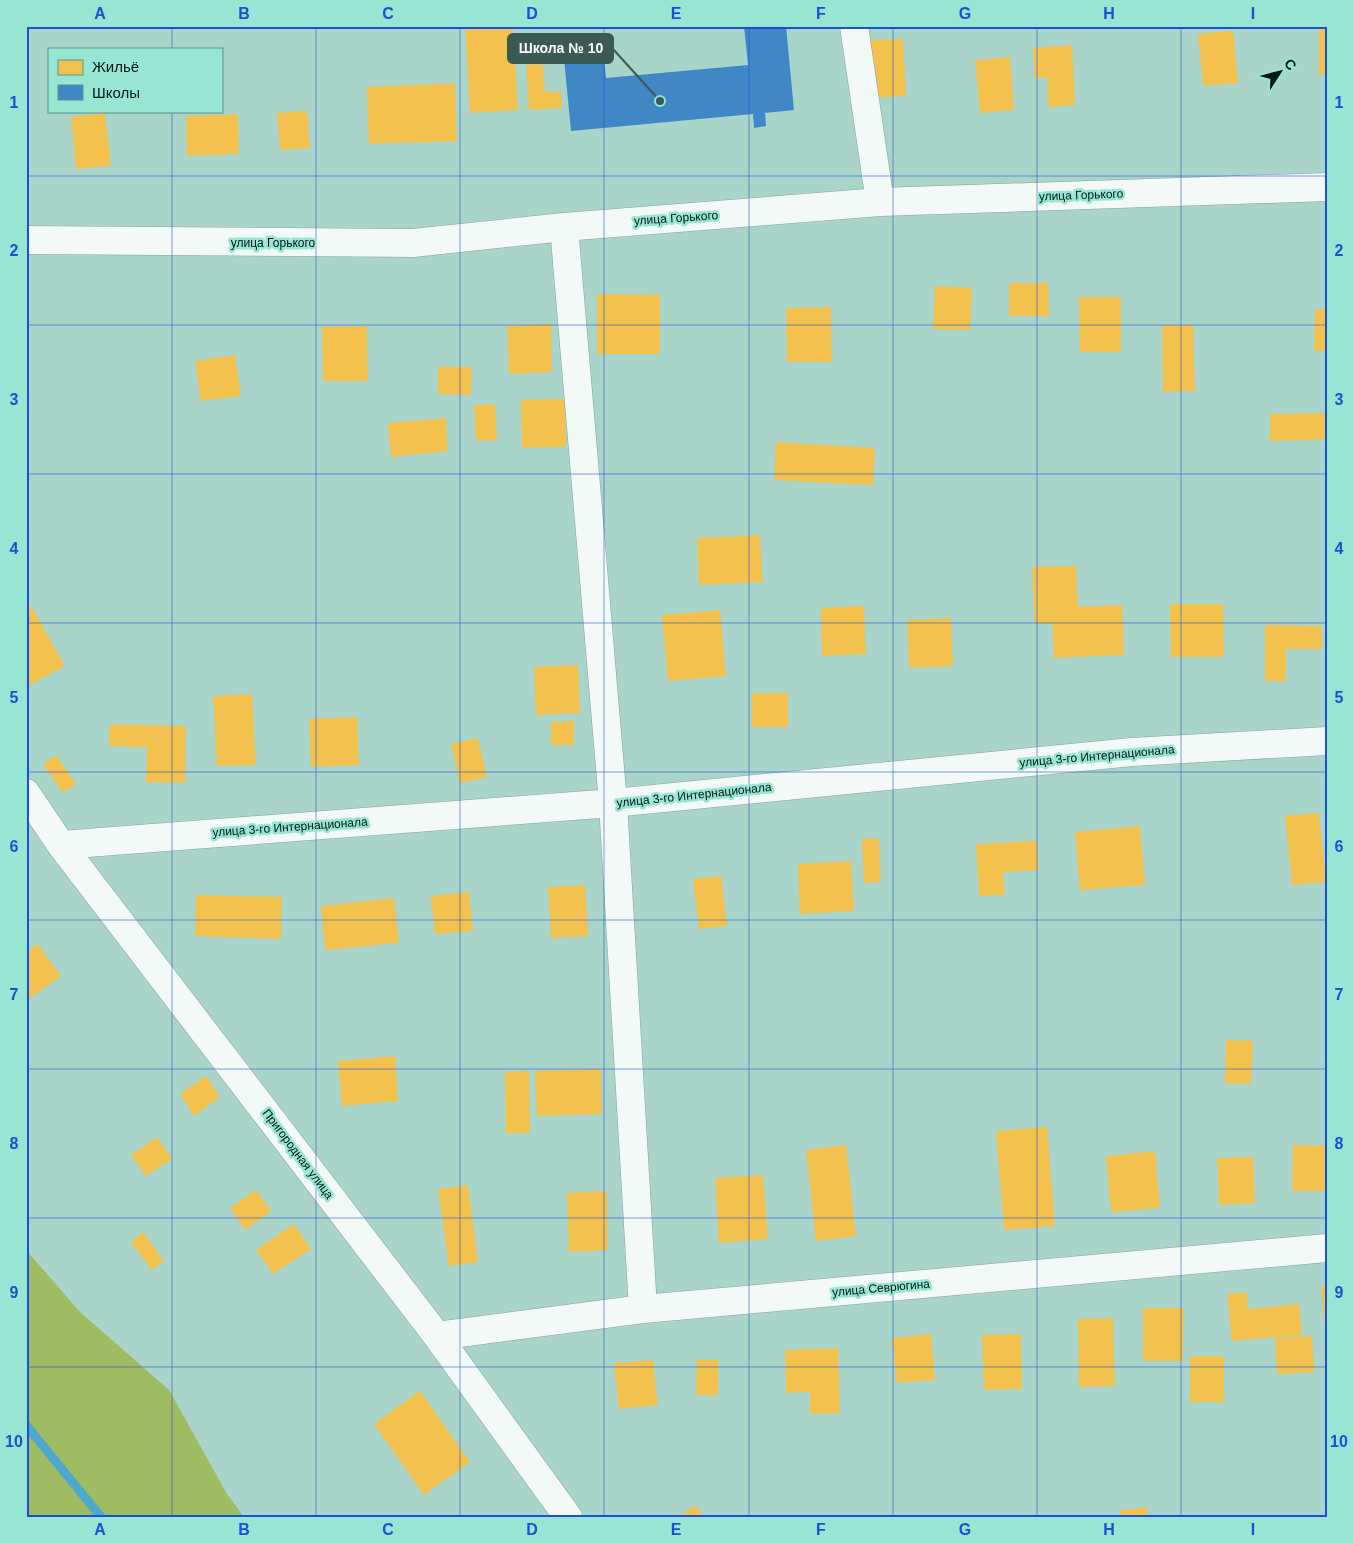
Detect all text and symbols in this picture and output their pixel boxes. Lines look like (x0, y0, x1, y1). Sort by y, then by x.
text: A (94, 5, 106, 22)
text: B (238, 5, 250, 22)
text: C (382, 5, 394, 22)
text: D (526, 5, 538, 22)
text: E (671, 5, 682, 22)
text: F (816, 5, 826, 22)
text: G (959, 5, 971, 22)
text: H (1103, 5, 1115, 22)
text: I (1251, 5, 1255, 22)
callout: Школа № 10 (508, 34, 613, 63)
text: Школа № 10 (519, 40, 604, 56)
legend (48, 48, 222, 112)
north arrow (1256, 48, 1306, 98)
text: С (1281, 56, 1300, 73)
text: Жильё (92, 58, 139, 75)
text: Школы (92, 84, 140, 101)
text: 1 (10, 94, 19, 111)
text: 1 (1335, 94, 1344, 111)
street label: улица Горького (1039, 187, 1124, 203)
street label: улица Горького (633, 208, 719, 228)
street label: улица Горького (231, 236, 316, 250)
text: 2 (10, 242, 19, 259)
text: 2 (1335, 242, 1344, 259)
text: 3 (10, 391, 19, 408)
text: 3 (1335, 391, 1344, 408)
text: 4 (10, 540, 19, 557)
text: 4 (1335, 540, 1344, 557)
text: 5 (10, 689, 19, 706)
text: 5 (1335, 689, 1344, 706)
street label: улица 3-го Интернационала (1019, 742, 1175, 770)
street label: улица 3-го Интернационала (616, 780, 772, 810)
street label: улица 3-го Интернационала (212, 815, 368, 839)
text: 6 (10, 838, 19, 855)
text: 6 (1335, 838, 1344, 855)
text: 7 (10, 986, 19, 1003)
text: 7 (1335, 986, 1344, 1003)
street label: Пригородная улица (260, 1106, 337, 1202)
text: 8 (10, 1135, 19, 1152)
text: 8 (1335, 1135, 1344, 1152)
street label: улица Севрюгина (832, 1277, 931, 1299)
text: 9 (10, 1284, 19, 1301)
text: 9 (1335, 1284, 1344, 1301)
text: 10 (5, 1433, 23, 1450)
text: 10 (1330, 1433, 1348, 1450)
text: A (94, 1521, 106, 1538)
text: B (238, 1521, 250, 1538)
text: C (382, 1521, 394, 1538)
text: D (526, 1521, 538, 1538)
text: E (671, 1521, 682, 1538)
text: F (816, 1521, 826, 1538)
text: G (959, 1521, 971, 1538)
text: H (1103, 1521, 1115, 1538)
text: I (1251, 1521, 1255, 1538)

